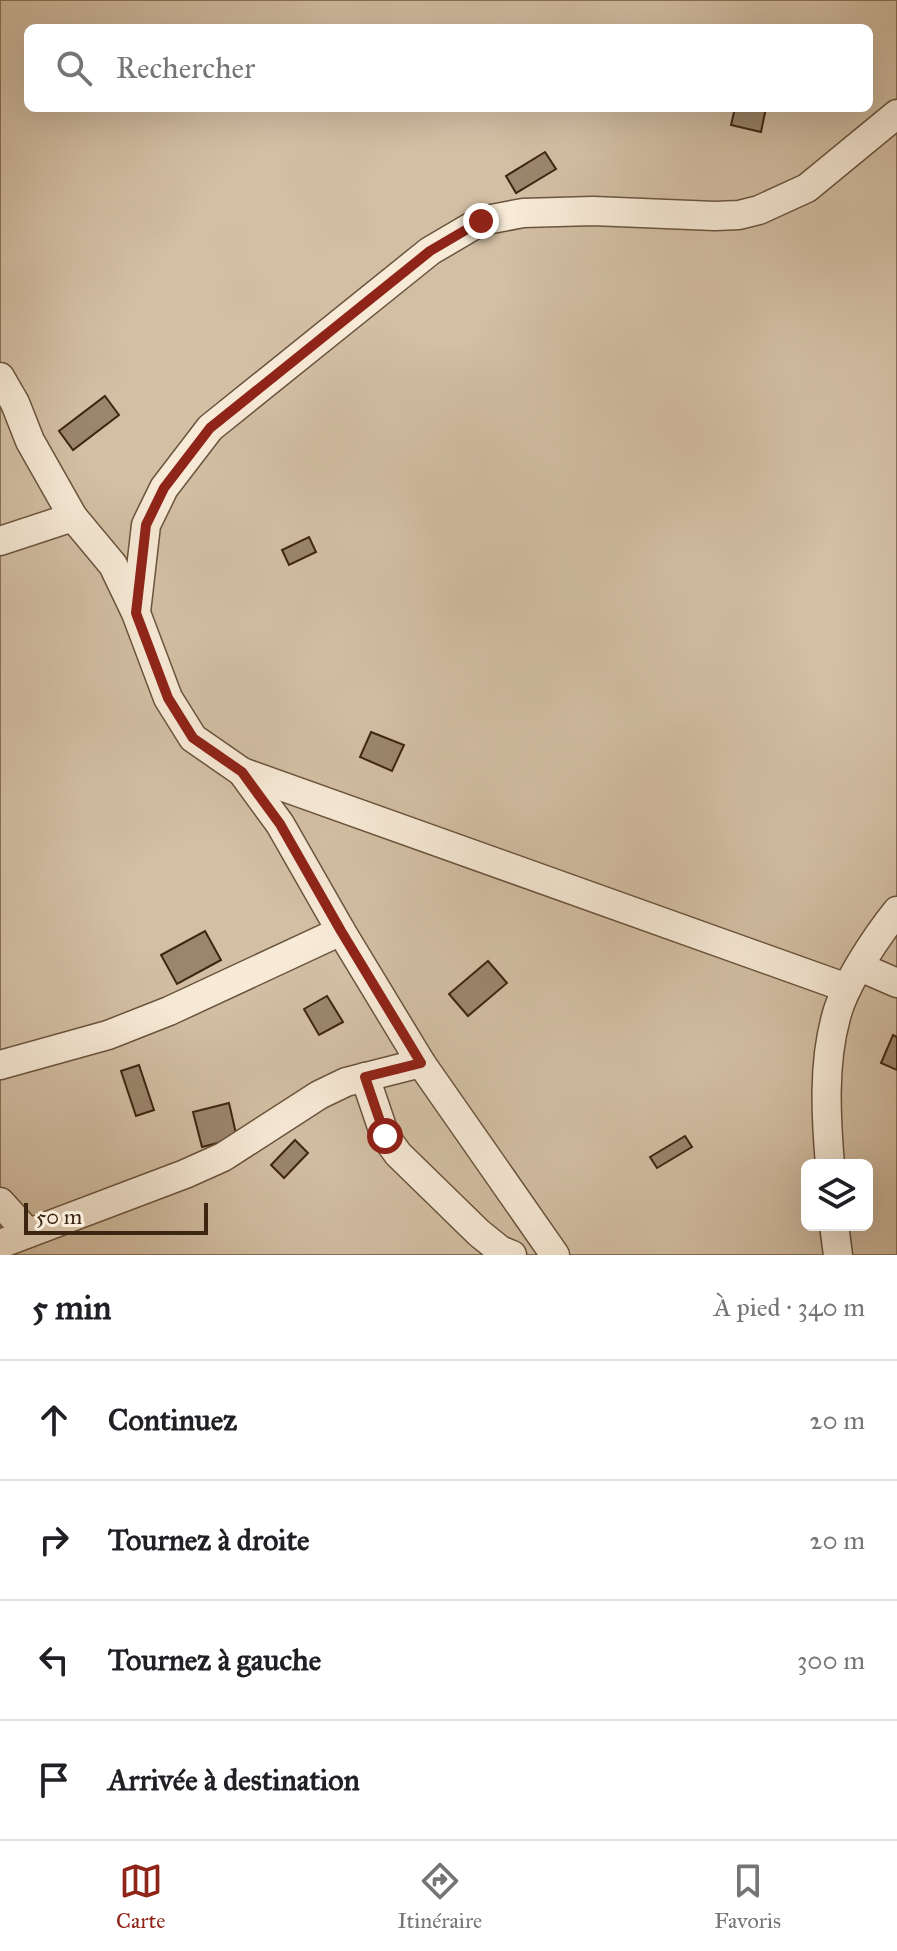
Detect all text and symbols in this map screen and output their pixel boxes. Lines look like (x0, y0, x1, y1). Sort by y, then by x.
search box (24, 24, 873, 112)
icon: search (52, 46, 96, 90)
text: Rechercher (116, 50, 255, 86)
route end (463, 203, 499, 239)
route start (367, 1118, 403, 1154)
map controls (801, 1159, 873, 1231)
button: layers (801, 1159, 873, 1231)
scale bar (24, 1199, 208, 1235)
text: 50 m (36, 1203, 82, 1230)
text: 5 min (32, 1287, 111, 1328)
text: À pied · 340 m (714, 1291, 865, 1323)
icon: ahead (32, 1398, 76, 1442)
text: Continuez (108, 1402, 237, 1438)
text: 20 m (810, 1404, 865, 1436)
icon: right (32, 1518, 76, 1562)
text: Tournez à droite (108, 1522, 310, 1558)
text: 20 m (810, 1524, 865, 1556)
icon: left (32, 1638, 76, 1682)
text: Tournez à gauche (108, 1642, 321, 1678)
text: 300 m (797, 1644, 865, 1676)
icon: arrive (32, 1758, 76, 1802)
text: Arrivée à destination (108, 1762, 360, 1798)
tab: Carte (116, 1859, 165, 1934)
tab: Itinéraire (397, 1859, 482, 1934)
tab: Favoris (714, 1859, 781, 1934)

